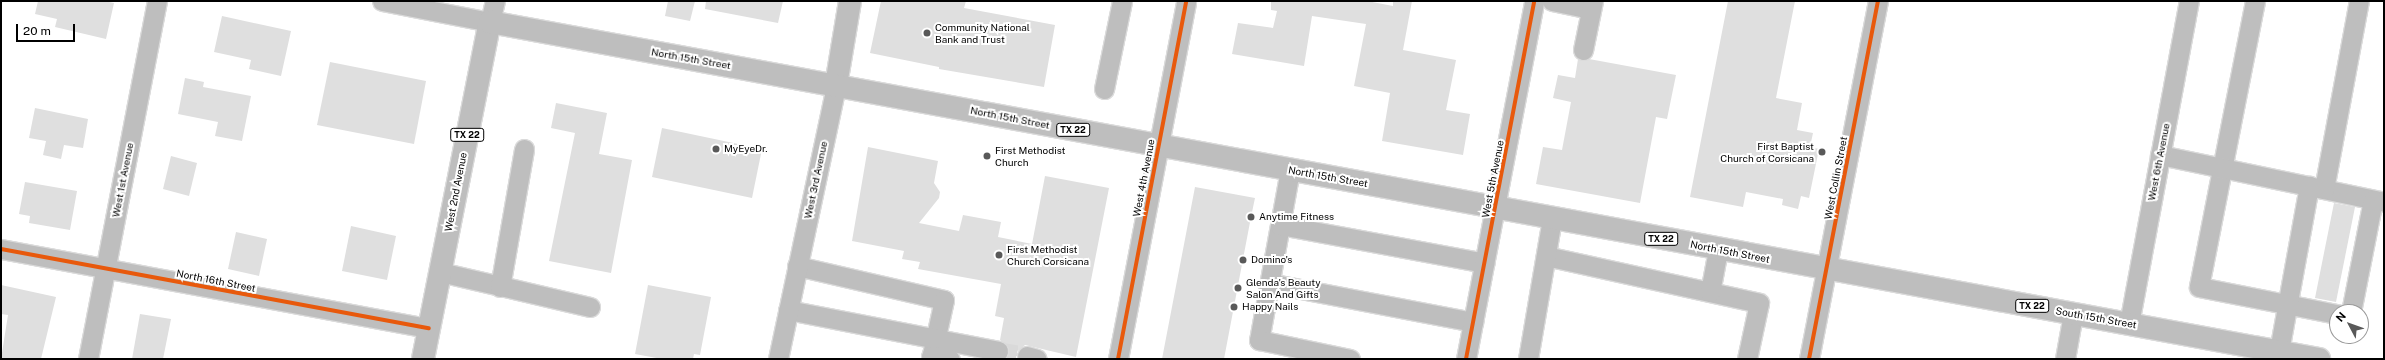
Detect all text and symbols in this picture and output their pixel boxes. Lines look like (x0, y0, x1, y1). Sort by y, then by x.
scale bar (18, 16, 77, 42)
place label: Community National Bank and Trust (935, 21, 1030, 44)
text: 20 m (23, 24, 51, 38)
marker: Community National Bank and Trust (922, 28, 932, 38)
street label: North 15th Street (650, 46, 732, 72)
street label: North 15th Street (969, 104, 1051, 132)
street label: West 6th Avenue (2146, 122, 2172, 202)
road number: TX 22 (1056, 123, 1090, 137)
road number: TX 22 (450, 128, 484, 142)
street label: West Collin Street (1822, 135, 1850, 221)
street label: West 4th Avenue (1131, 138, 1157, 218)
street label: West 5th Avenue (1480, 139, 1506, 219)
street label: West 3rd Avenue (802, 140, 830, 220)
place label: First Baptist Church of Corsicana (1720, 140, 1814, 164)
street label: West 1st Avenue (110, 142, 136, 218)
place label: MyEyeDr. (724, 143, 767, 155)
marker: MyEyeDr. (711, 144, 721, 154)
place label: First Methodist Church (995, 144, 1065, 168)
marker: First Baptist Church of Corsicana (1817, 147, 1827, 157)
street label: West 2nd Avenue (442, 151, 470, 233)
marker: First Methodist Church (982, 151, 992, 161)
street label: North 15th Street (1287, 164, 1369, 190)
place label: Anytime Fitness (1259, 211, 1334, 223)
marker: Anytime Fitness (1246, 212, 1256, 222)
road number: TX 22 (1644, 232, 1678, 246)
street label: North 15th Street (1689, 238, 1771, 266)
place label: First Methodist Church Corsicana (1007, 243, 1089, 266)
marker: First Methodist Church Corsicana (994, 250, 1004, 260)
place label: Domino's (1251, 254, 1292, 266)
marker: Domino's (1238, 255, 1248, 265)
street label: North 16th Street (175, 267, 257, 295)
place label: Glenda's Beauty Salon And Gifts (1246, 276, 1321, 300)
marker: Glenda's Beauty Salon And Gifts (1233, 283, 1243, 293)
road number: TX 22 (2015, 299, 2049, 313)
place label: Happy Nails (1242, 301, 1298, 313)
marker: Happy Nails (1229, 302, 1239, 312)
north arrow (2329, 304, 2369, 344)
street label: South 15th Street (2055, 305, 2137, 331)
text: N (2333, 310, 2348, 324)

